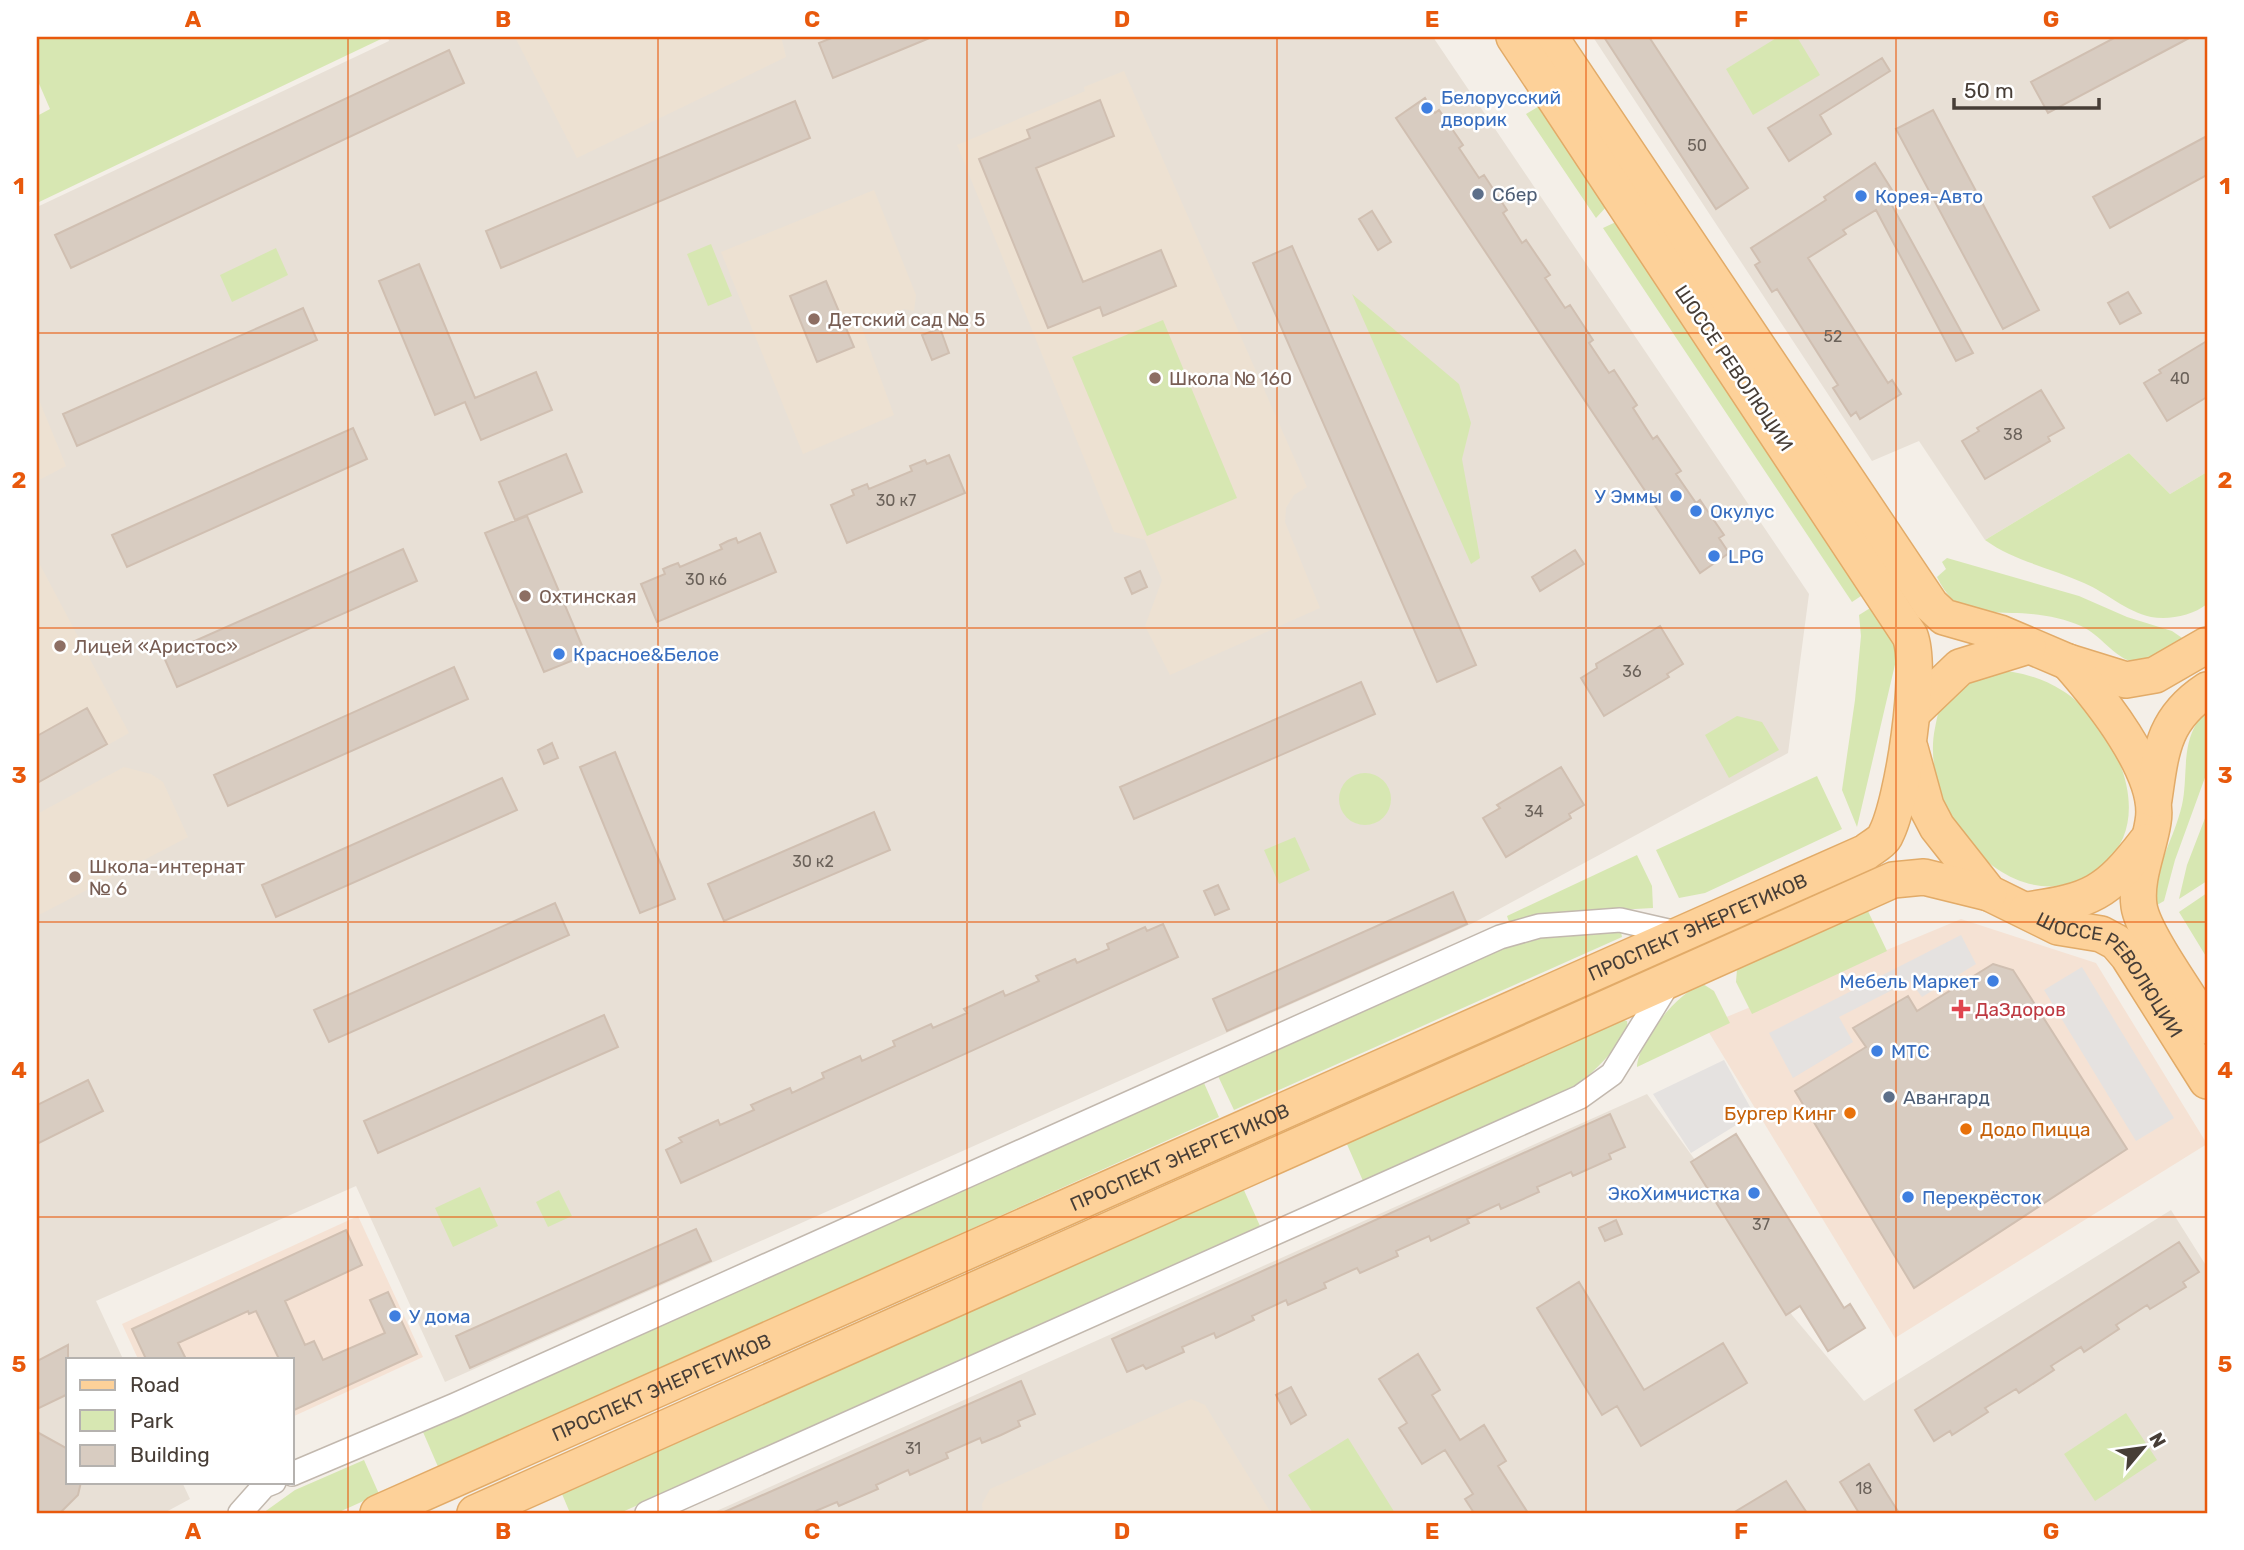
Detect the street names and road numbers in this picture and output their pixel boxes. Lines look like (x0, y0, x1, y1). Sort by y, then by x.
street label: ШОССЕ РЕВОЛЮЦИИ (1670, 281, 1798, 455)
street label: ПРОСПЕКТ ЭНЕРГЕТИКОВ (1585, 868, 1811, 985)
street label: ШОССЕ РЕВОЛЮЦИИ (2033, 907, 2188, 1041)
street label: ПРОСПЕКТ ЭНЕРГЕТИКОВ (1066, 1098, 1293, 1216)
street label: ПРОСПЕКТ ЭНЕРГЕТИКОВ (548, 1328, 774, 1446)

